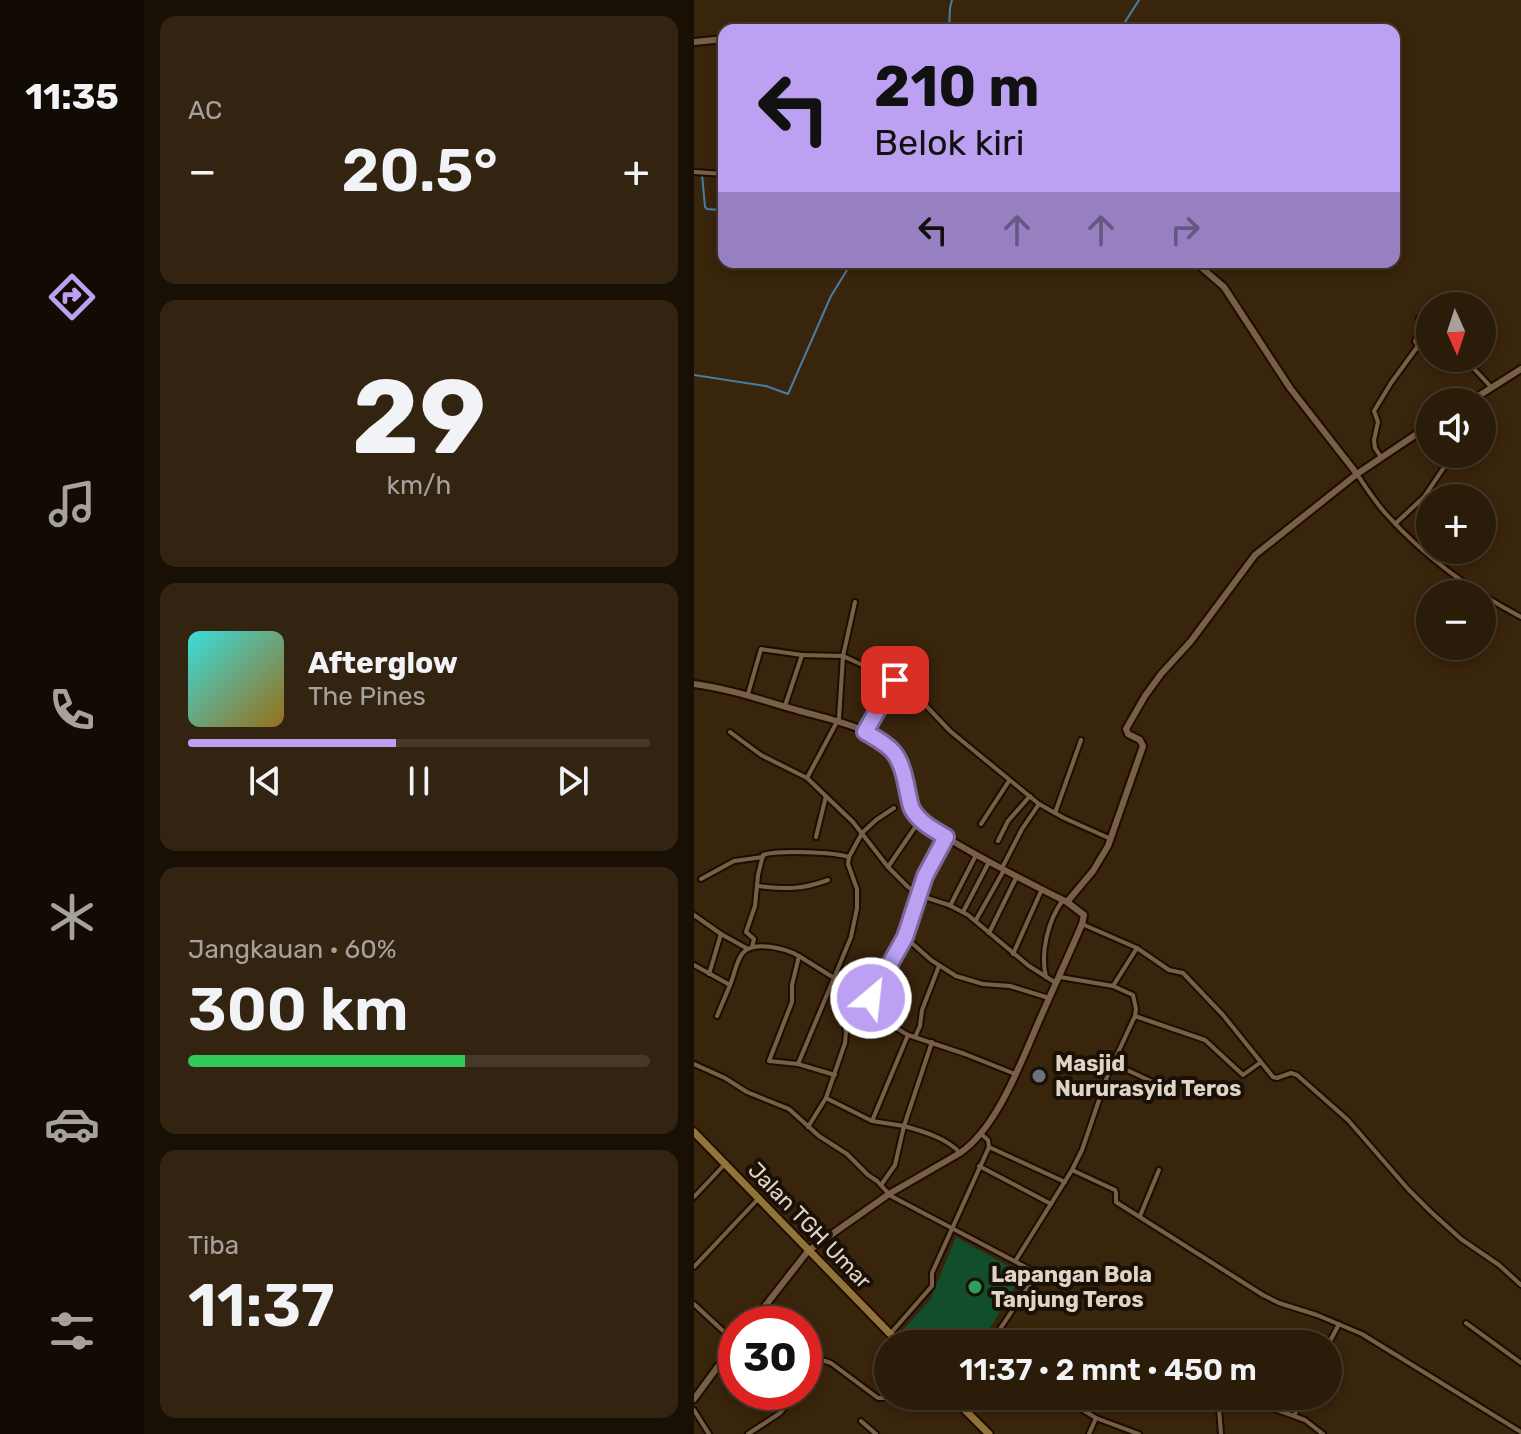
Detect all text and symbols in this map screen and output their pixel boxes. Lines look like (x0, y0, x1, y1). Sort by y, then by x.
text: 210 m (874, 54, 1040, 120)
icon: left (742, 56, 846, 160)
text: 11:35 (25, 75, 119, 118)
text: AC (188, 95, 222, 126)
text: Belok kiri (874, 121, 1024, 164)
text: 20.5° (341, 135, 498, 206)
text: − (188, 145, 217, 197)
text: + (623, 145, 650, 197)
icon: left (911, 208, 955, 252)
icon: ahead (995, 208, 1039, 252)
icon: ahead (1079, 208, 1123, 252)
icon: right (1163, 208, 1207, 252)
icon: directions (44, 269, 100, 325)
north arrow (1416, 292, 1496, 372)
map controls (1416, 292, 1496, 660)
text: 29 (352, 356, 486, 479)
button: sound (1416, 388, 1496, 468)
text: km/h (387, 470, 451, 501)
icon: music (44, 476, 100, 532)
button: + (1416, 484, 1496, 564)
button: − (1416, 580, 1496, 660)
text: Afterglow (308, 645, 458, 681)
pin (861, 646, 929, 714)
icon: arrive (873, 658, 917, 702)
text: The Pines (308, 681, 426, 712)
icon: phone (44, 682, 100, 738)
icon: previous (243, 759, 287, 803)
icon: pause (397, 759, 441, 803)
icon: next (551, 759, 595, 803)
icon: climate (44, 889, 100, 945)
text: Jangkauan · 60% (188, 934, 397, 965)
position arrow (829, 956, 913, 1040)
text: 300 km (188, 974, 409, 1045)
place label: Masjid Nururasyid Teros (1055, 1050, 1241, 1102)
marker: Masjid Nururasyid Teros (1030, 1067, 1048, 1085)
icon: car (44, 1096, 100, 1152)
street label: Jalan TGH Umar (742, 1156, 877, 1295)
text: Tiba (188, 1230, 239, 1261)
place label: Lapangan Bola Tanjung Teros (991, 1261, 1152, 1313)
text: 11:37 (188, 1270, 335, 1341)
marker: Lapangan Bola Tanjung Teros (966, 1278, 984, 1296)
icon: filters (44, 1303, 100, 1359)
speed limit sign: 30 (718, 1306, 822, 1410)
text: 11:37 · 2 mnt · 450 m (959, 1352, 1257, 1388)

